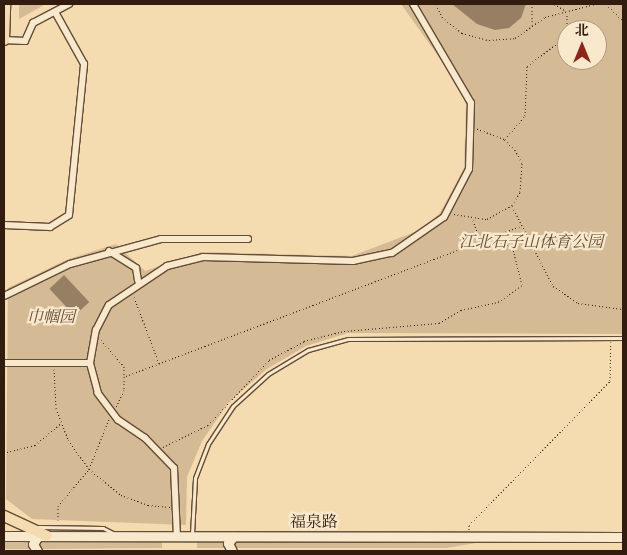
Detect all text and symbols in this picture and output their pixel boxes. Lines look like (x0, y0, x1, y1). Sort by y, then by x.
north arrow (557, 20, 607, 70)
text: 北 (575, 21, 589, 40)
park label: 江北石子山体育公园 (459, 232, 603, 252)
park label: 巾帼园 (27, 307, 75, 327)
street label: 福泉路 (290, 512, 338, 532)

